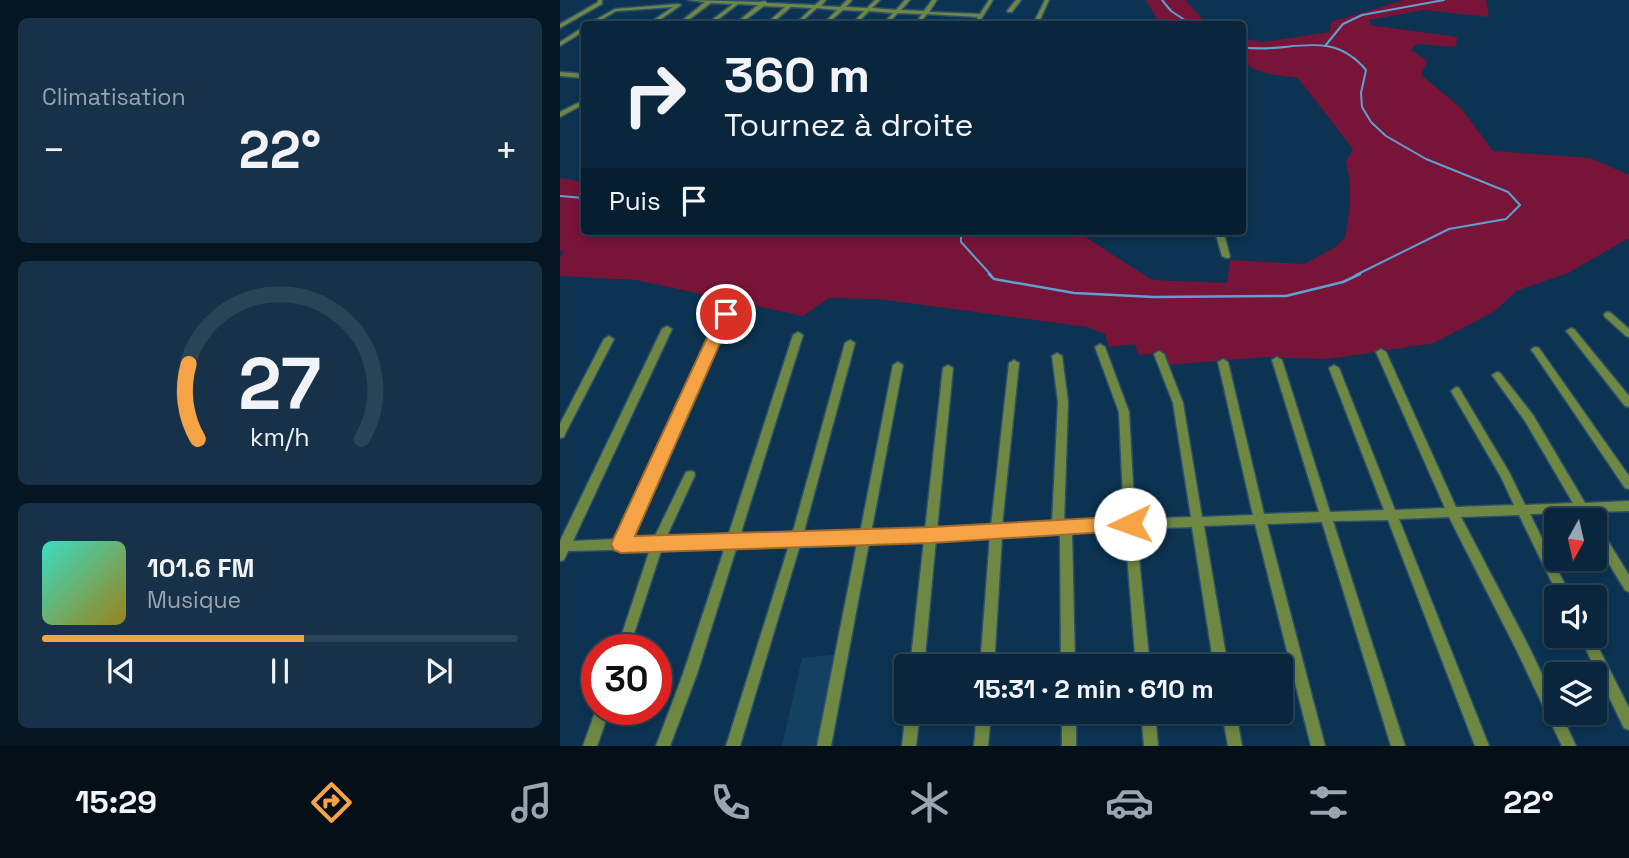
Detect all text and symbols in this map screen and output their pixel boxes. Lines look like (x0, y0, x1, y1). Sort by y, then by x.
text: 360 m (724, 44, 870, 106)
icon: right (609, 49, 700, 140)
text: Climatisation (42, 82, 186, 112)
text: Tournez à droite (724, 105, 973, 145)
text: 22° (239, 117, 321, 183)
text: − (42, 126, 66, 174)
text: + (494, 126, 518, 174)
icon: arrive (675, 182, 713, 220)
text: Puis (609, 184, 661, 218)
pin (696, 284, 756, 344)
icon: arrive (707, 295, 745, 333)
text: 27 (239, 337, 321, 430)
text: km/h (250, 421, 310, 453)
position arrow (1093, 487, 1167, 561)
north arrow (1544, 508, 1606, 570)
map controls (1544, 508, 1607, 725)
text: 101.6 FM (147, 551, 254, 585)
text: Musique (147, 585, 241, 615)
button: sound (1544, 585, 1607, 648)
speed limit sign: 30 (581, 634, 672, 725)
icon: previous (102, 652, 140, 690)
icon: pause (261, 652, 299, 690)
icon: next (420, 652, 458, 690)
button: layers (1544, 662, 1607, 725)
text: 15:31 · 2 min · 610 m (973, 672, 1214, 706)
icon: directions (307, 778, 356, 827)
icon: music (507, 778, 556, 827)
icon: phone (706, 778, 755, 827)
icon: climate (905, 778, 954, 827)
icon: car (1105, 778, 1154, 827)
icon: filters (1304, 778, 1353, 827)
text: 15:29 (75, 782, 157, 822)
text: 22° (1503, 782, 1554, 822)

